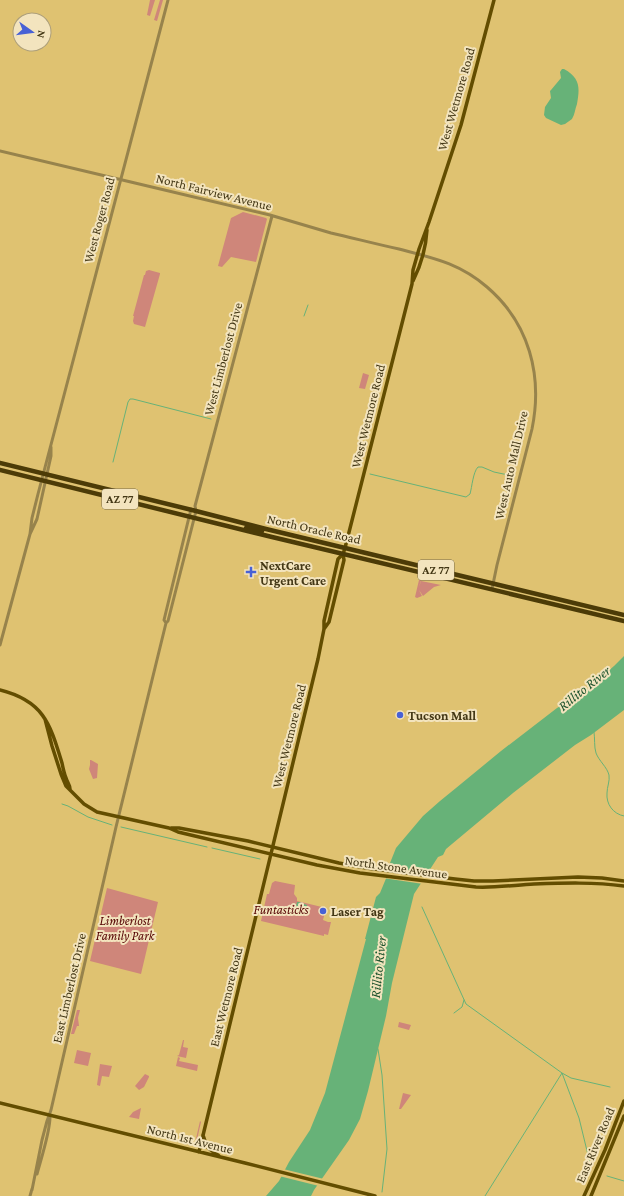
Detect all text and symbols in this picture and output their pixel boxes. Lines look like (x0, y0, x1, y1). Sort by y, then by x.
north arrow (12, 12, 52, 52)
text: N (35, 29, 48, 40)
street label: West Wetmore Road (434, 46, 478, 152)
street label: North Fairview Avenue (155, 170, 274, 214)
street label: West Roger Road (80, 176, 118, 264)
street label: West Limberlost Drive (201, 301, 245, 417)
street label: West Wetmore Road (348, 363, 388, 469)
street label: West Auto Mall Drive (491, 409, 531, 521)
road number: AZ 77 (102, 489, 138, 509)
street label: North Oracle Road (266, 511, 362, 547)
place label: NextCare Urgent Care (260, 558, 326, 588)
road number: AZ 77 (418, 560, 454, 580)
marker: NextCare Urgent Care (245, 566, 257, 578)
water label: Rillito River (555, 662, 614, 714)
street label: West Wetmore Road (269, 683, 309, 789)
place label: Tucson Mall (408, 708, 476, 723)
marker: Tucson Mall (395, 710, 405, 720)
street label: North Stone Avenue (344, 852, 449, 882)
park label: Funtasticks (254, 902, 308, 917)
place label: Laser Tag (331, 904, 384, 919)
marker: Laser Tag (318, 906, 328, 916)
park label: Limberlost Family Park (96, 913, 156, 943)
street label: East Limberlost Drive (49, 931, 89, 1044)
water label: Rillito River (367, 934, 389, 999)
street label: East Wetmore Road (206, 946, 246, 1048)
street label: East River Road (572, 1105, 618, 1185)
street label: North 1st Avenue (146, 1121, 235, 1157)

